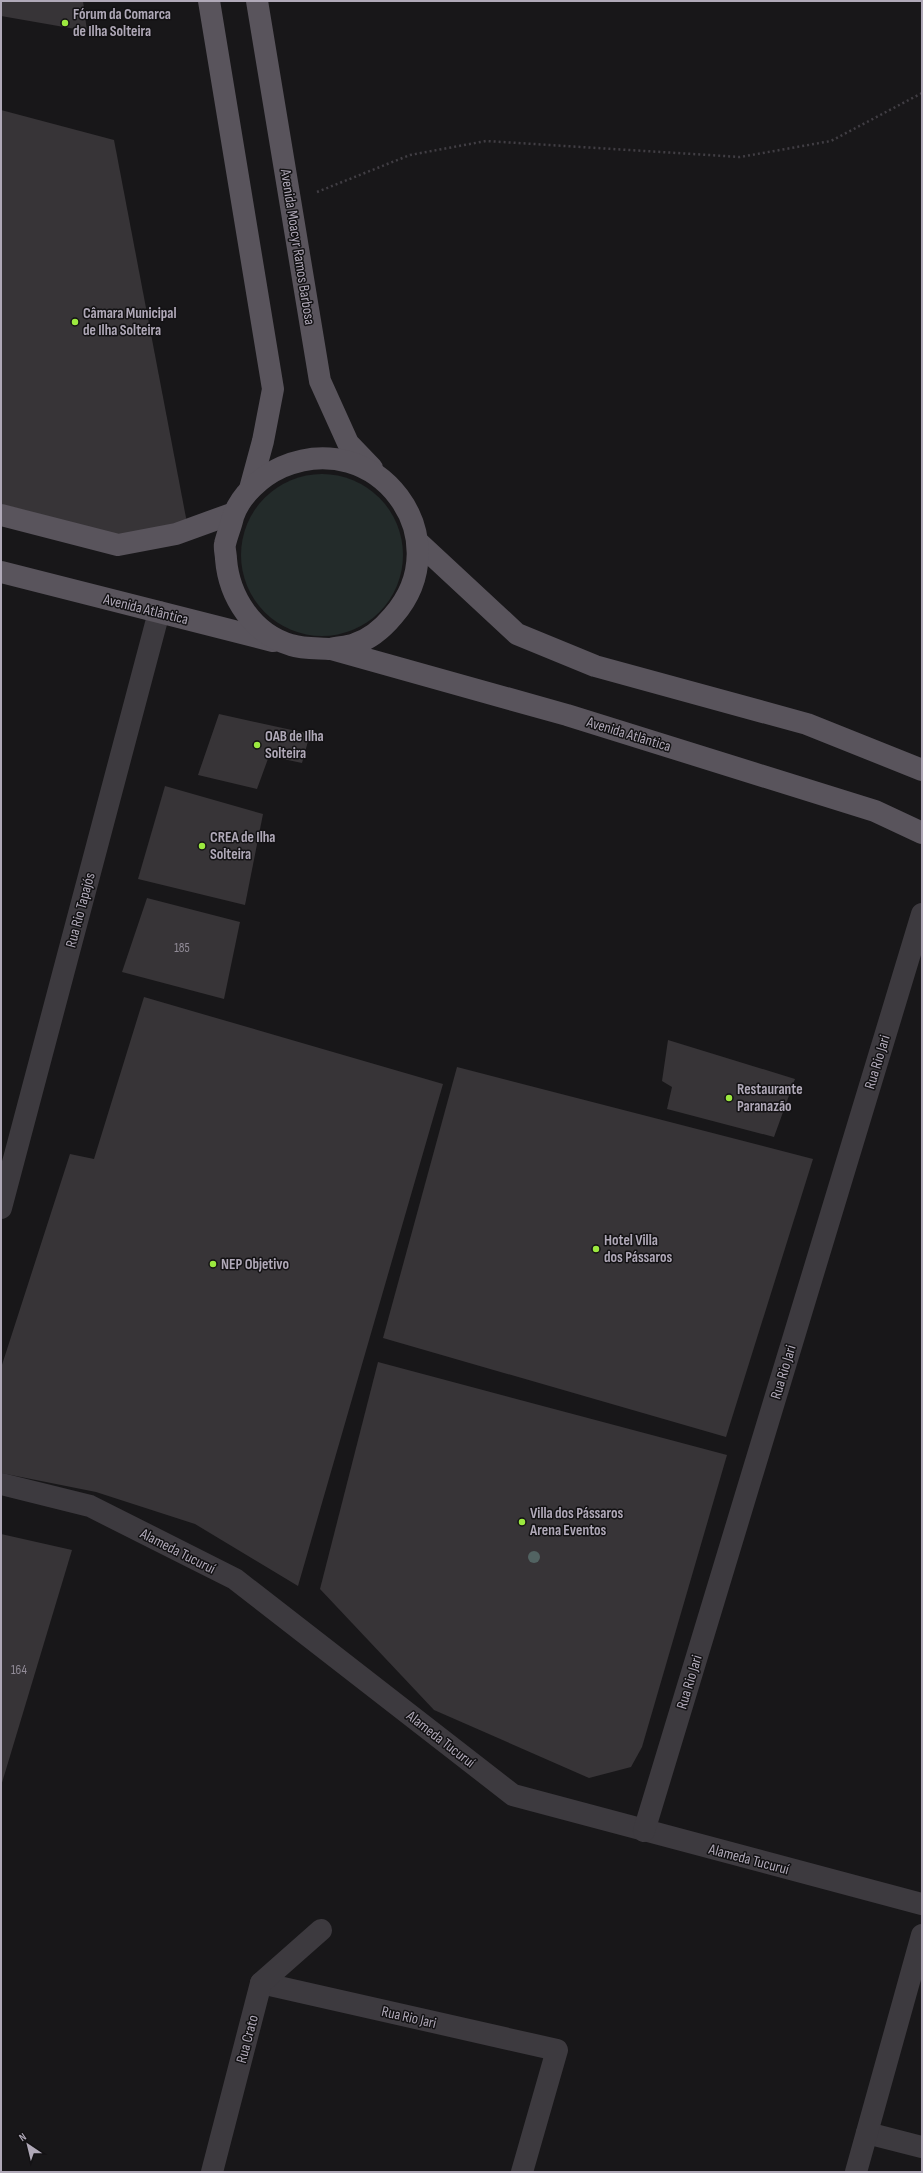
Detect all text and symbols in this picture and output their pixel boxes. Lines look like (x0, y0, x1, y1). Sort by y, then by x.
place label: Fórum da Comarca de Ilha Solteira (73, 5, 171, 41)
marker: Fórum da Comarca de Ilha Solteira (60, 18, 70, 28)
street label: Avenida Moacyr Ramos Barbosa (276, 167, 319, 326)
place label: Câmara Municipal de Ilha Solteira (83, 304, 176, 340)
marker: Câmara Municipal de Ilha Solteira (70, 317, 80, 327)
street label: Avenida Atlântica (101, 590, 190, 629)
street label: Avenida Atlântica (584, 712, 673, 756)
place label: OAB de Ilha Solteira (265, 727, 324, 763)
marker: OAB de Ilha Solteira (252, 740, 262, 750)
place label: CREA de Ilha Solteira (210, 828, 276, 864)
marker: CREA de Ilha Solteira (197, 841, 207, 851)
street label: Rua Rio Tapajós (61, 871, 100, 950)
house number: 185 (174, 940, 190, 956)
street label: Rua Rio Jari (860, 1033, 895, 1092)
place label: Restaurante Paranazão (737, 1080, 803, 1116)
marker: Restaurante Paranazão (724, 1093, 734, 1103)
place label: Hotel Villa dos Pássaros (604, 1231, 672, 1267)
marker: Hotel Villa dos Pássaros (591, 1244, 601, 1254)
place label: NEP Objetivo (221, 1255, 289, 1274)
marker: NEP Objetivo (208, 1259, 218, 1269)
street label: Rua Rio Jari (766, 1343, 801, 1402)
place label: Villa dos Pássaros Arena Eventos (529, 1504, 623, 1540)
marker: Villa dos Pássaros Arena Eventos (517, 1517, 527, 1527)
street label: Alameda Tucuruí (136, 1524, 219, 1579)
street label: Rua Rio Jari (672, 1653, 707, 1712)
house number: 164 (11, 1662, 28, 1678)
street label: Alameda Tucuruí (402, 1706, 479, 1772)
street label: Alameda Tucuruí (706, 1839, 791, 1879)
street label: Rua Rio Jari (380, 2002, 438, 2033)
street label: Rua Crato (232, 2013, 263, 2065)
north arrow (8, 2125, 48, 2165)
text: N (16, 2130, 29, 2144)

